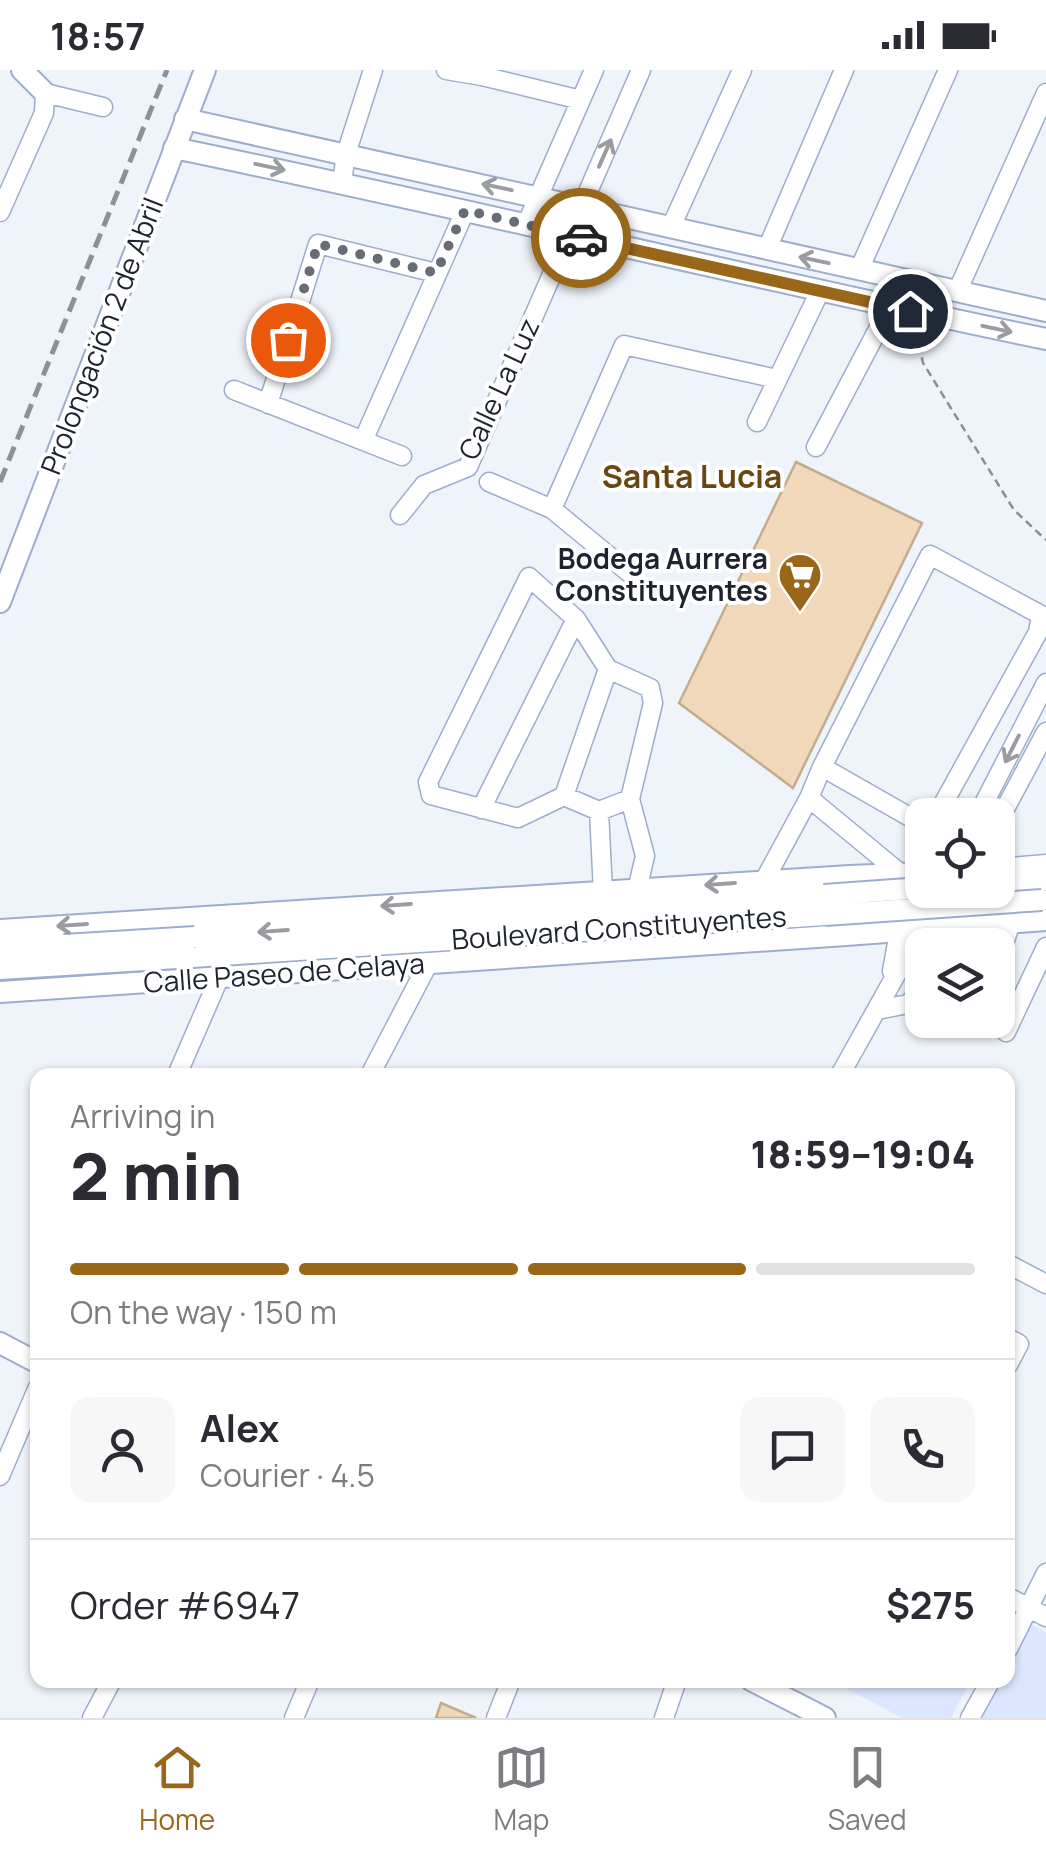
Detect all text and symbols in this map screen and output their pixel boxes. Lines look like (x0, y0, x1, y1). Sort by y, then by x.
text: 18:57 (50, 9, 145, 61)
one-way arrow (597, 138, 615, 169)
one-way arrow (253, 159, 285, 178)
one-way arrow (482, 177, 514, 195)
courier (531, 188, 631, 288)
street label: Prolongación 2 de Abril (31, 192, 171, 479)
icon: car (554, 211, 609, 266)
one-way arrow (799, 249, 831, 268)
pin (868, 269, 953, 354)
icon: home (883, 284, 938, 339)
pin (246, 298, 331, 383)
street label: Calle La Luz (449, 312, 547, 465)
icon: bag (261, 313, 316, 368)
one-way arrow (980, 320, 1012, 339)
district label: Santa Lucia (602, 454, 782, 498)
place label: Bodega Aurrera Constituyentes (555, 539, 768, 609)
supermarket icon: Bodega Aurrera Constituyentes (777, 552, 823, 613)
one-way arrow (1002, 734, 1021, 764)
map controls (905, 798, 1015, 1038)
button: locate (905, 798, 1015, 908)
one-way arrow (705, 875, 737, 894)
one-way arrow (380, 896, 413, 915)
street label: Boulevard Constituyentes (450, 896, 788, 958)
one-way arrow (56, 916, 88, 935)
one-way arrow (257, 922, 289, 941)
button: layers (905, 928, 1015, 1038)
street label: Calle Paseo de Celaya (142, 943, 426, 1001)
text: Arriving in (70, 1094, 215, 1138)
text: 18:59–19:04 (751, 1127, 975, 1179)
text: 2 min (70, 1131, 242, 1220)
text: On the way · 150 m (70, 1290, 337, 1334)
button: person (70, 1397, 175, 1502)
button: chat (740, 1397, 845, 1502)
button: phone (870, 1397, 975, 1502)
text: Alex (200, 1401, 279, 1453)
text: Courier · 4.5 (200, 1453, 375, 1497)
text: Order #6947 (70, 1578, 300, 1630)
text: $275 (886, 1578, 975, 1630)
tab: Home (139, 1740, 215, 1838)
tab: Map (494, 1740, 549, 1838)
tab: Saved (828, 1740, 907, 1838)

